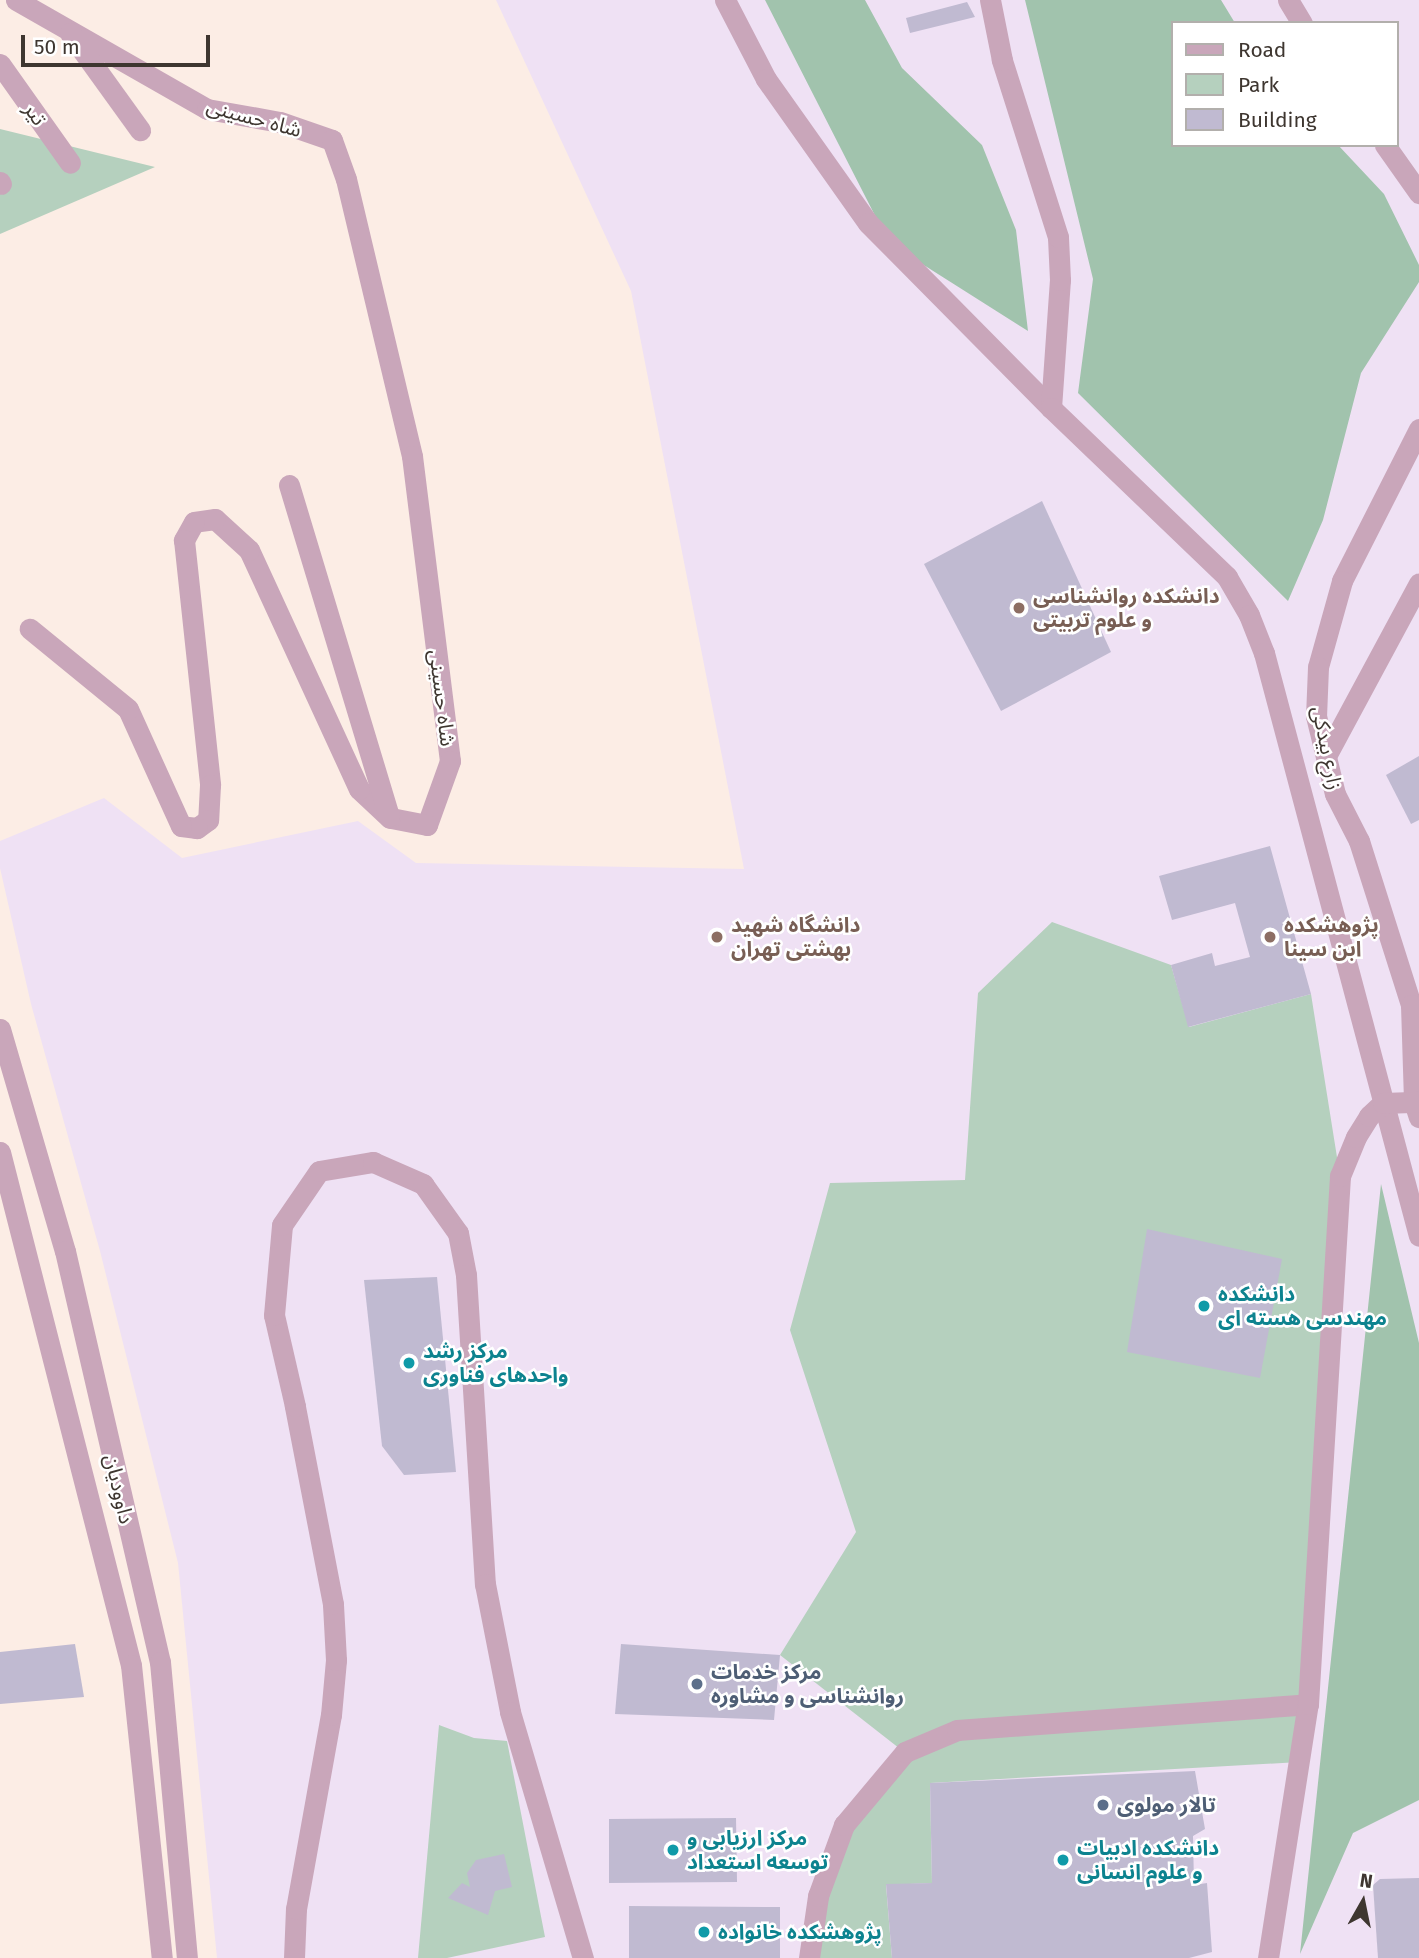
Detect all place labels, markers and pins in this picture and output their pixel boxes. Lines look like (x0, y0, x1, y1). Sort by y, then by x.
place label: دانشکده روانشناسی و علوم تربیتی (1033, 583, 1220, 633)
marker: دانشکده روانشناسی و علوم تربیتی (1011, 600, 1027, 616)
place label: دانشگاه شهید بهشتی تهران (731, 912, 860, 962)
place label: پژوهشکده ابن سینا (1284, 912, 1379, 962)
marker: دانشگاه شهید بهشتی تهران (709, 929, 725, 945)
marker: پژوهشکده ابن سینا (1262, 929, 1278, 945)
place label: دانشکده مهندسی هسته ای (1218, 1281, 1387, 1331)
marker: دانشکده مهندسی هسته ای (1196, 1298, 1212, 1314)
place label: مرکز رشد واحدهای فناوری (423, 1338, 568, 1388)
marker: مرکز رشد واحدهای فناوری (401, 1355, 417, 1371)
place label: مرکز خدمات روانشناسی و مشاوره (711, 1659, 904, 1709)
marker: مرکز خدمات روانشناسی و مشاوره (689, 1676, 705, 1692)
place label: تالار مولوی (1117, 1792, 1216, 1818)
marker: تالار مولوی (1095, 1797, 1111, 1813)
place label: مرکز ارزیابی و توسعه استعداد (687, 1825, 828, 1875)
place label: دانشکده ادبیات و علوم انسانی (1077, 1835, 1219, 1885)
marker: مرکز ارزیابی و توسعه استعداد (665, 1842, 681, 1858)
marker: دانشکده ادبیات و علوم انسانی (1055, 1852, 1071, 1868)
place label: پژوهشکده خانواده (718, 1919, 882, 1945)
marker: پژوهشکده خانواده (696, 1924, 712, 1940)

